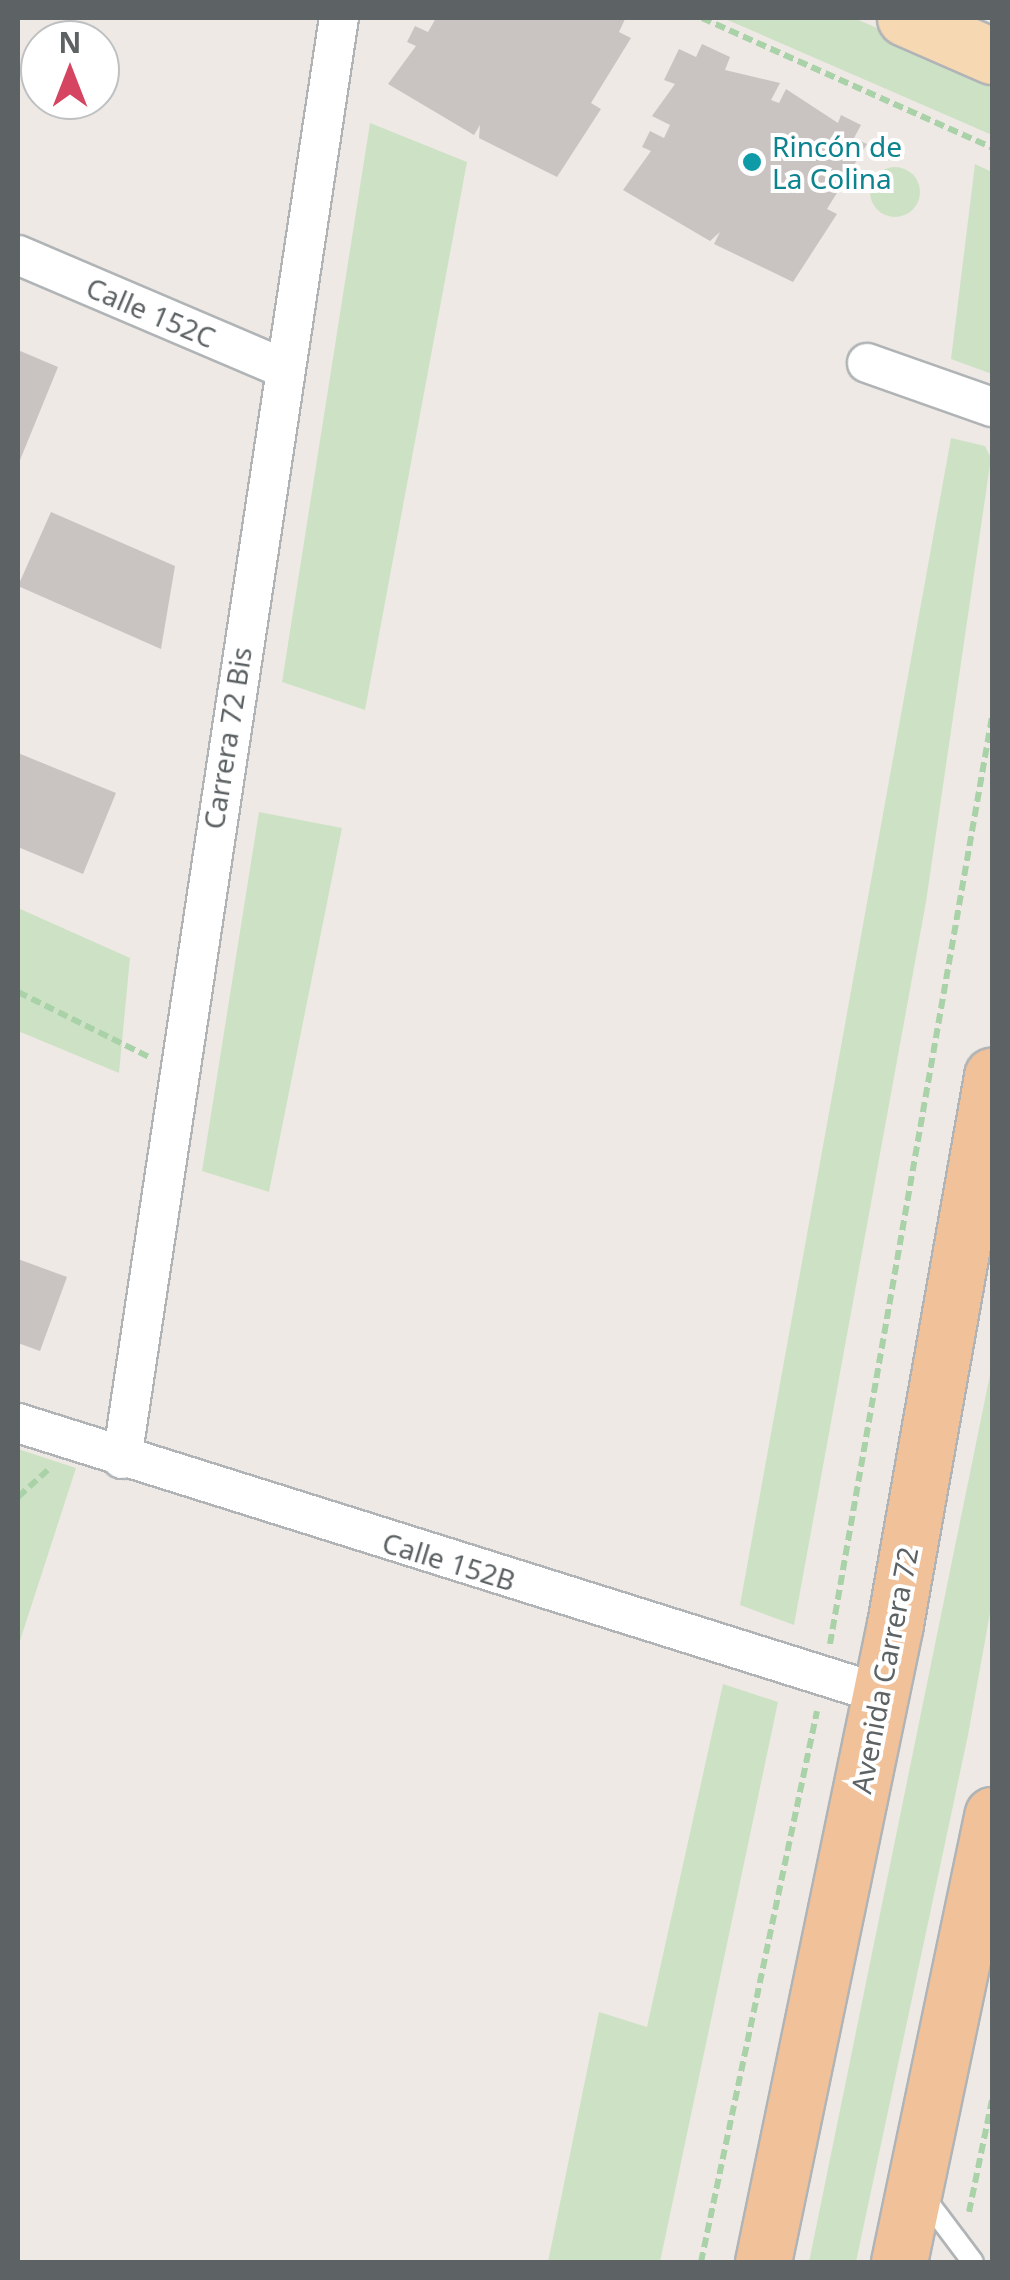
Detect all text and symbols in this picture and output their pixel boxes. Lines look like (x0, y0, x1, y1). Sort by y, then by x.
north arrow (20, 20, 120, 120)
text: N (59, 23, 81, 61)
place label: Rincón de La Colina (772, 129, 902, 195)
marker: Rincón de La Colina (741, 151, 763, 173)
street label: Calle 152C (82, 270, 220, 354)
street label: Carrera 72 Bis (196, 645, 258, 831)
street label: Calle 152B (378, 1525, 520, 1597)
street label: Avenida Carrera 72 (844, 1544, 924, 1796)

